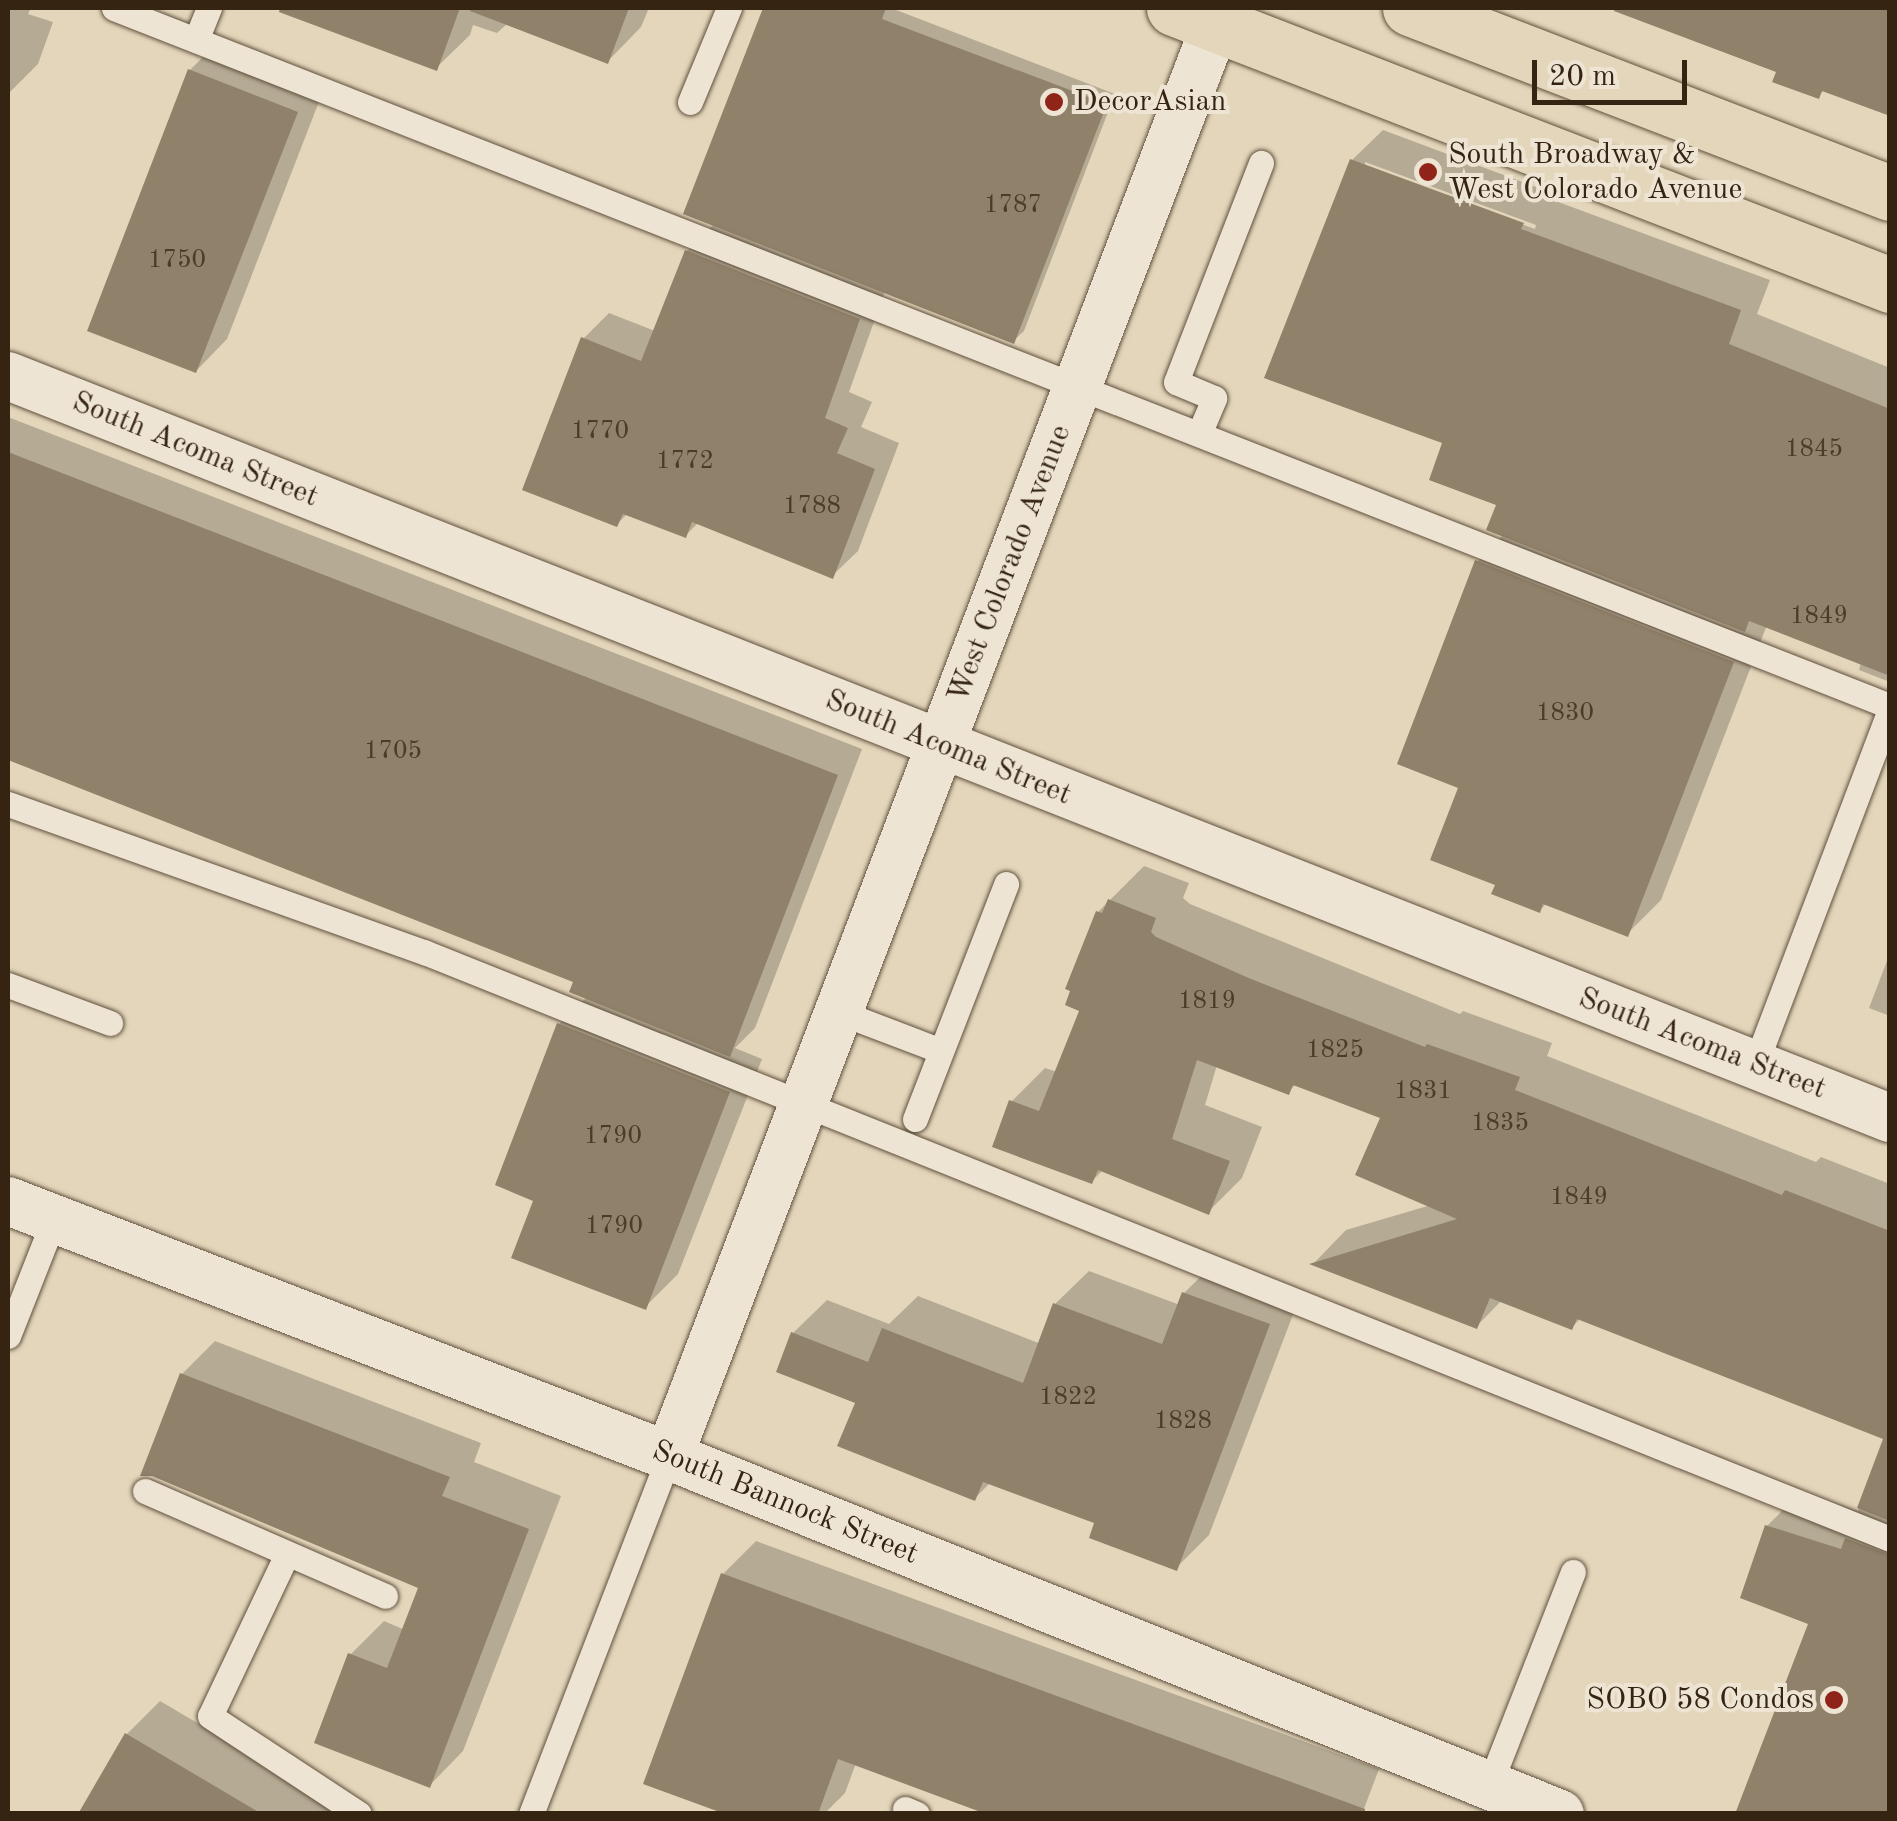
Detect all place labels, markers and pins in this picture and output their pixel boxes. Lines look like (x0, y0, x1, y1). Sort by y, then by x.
place label: DecorAsian (1074, 84, 1227, 120)
marker: DecorAsian (1043, 91, 1065, 113)
place label: South Broadway & West Colorado Avenue (1448, 137, 1742, 208)
marker: South Broadway & West Colorado Avenue (1417, 161, 1439, 183)
place label: SOBO 58 Condos (1586, 1682, 1814, 1718)
marker: SOBO 58 Condos (1823, 1689, 1845, 1711)

